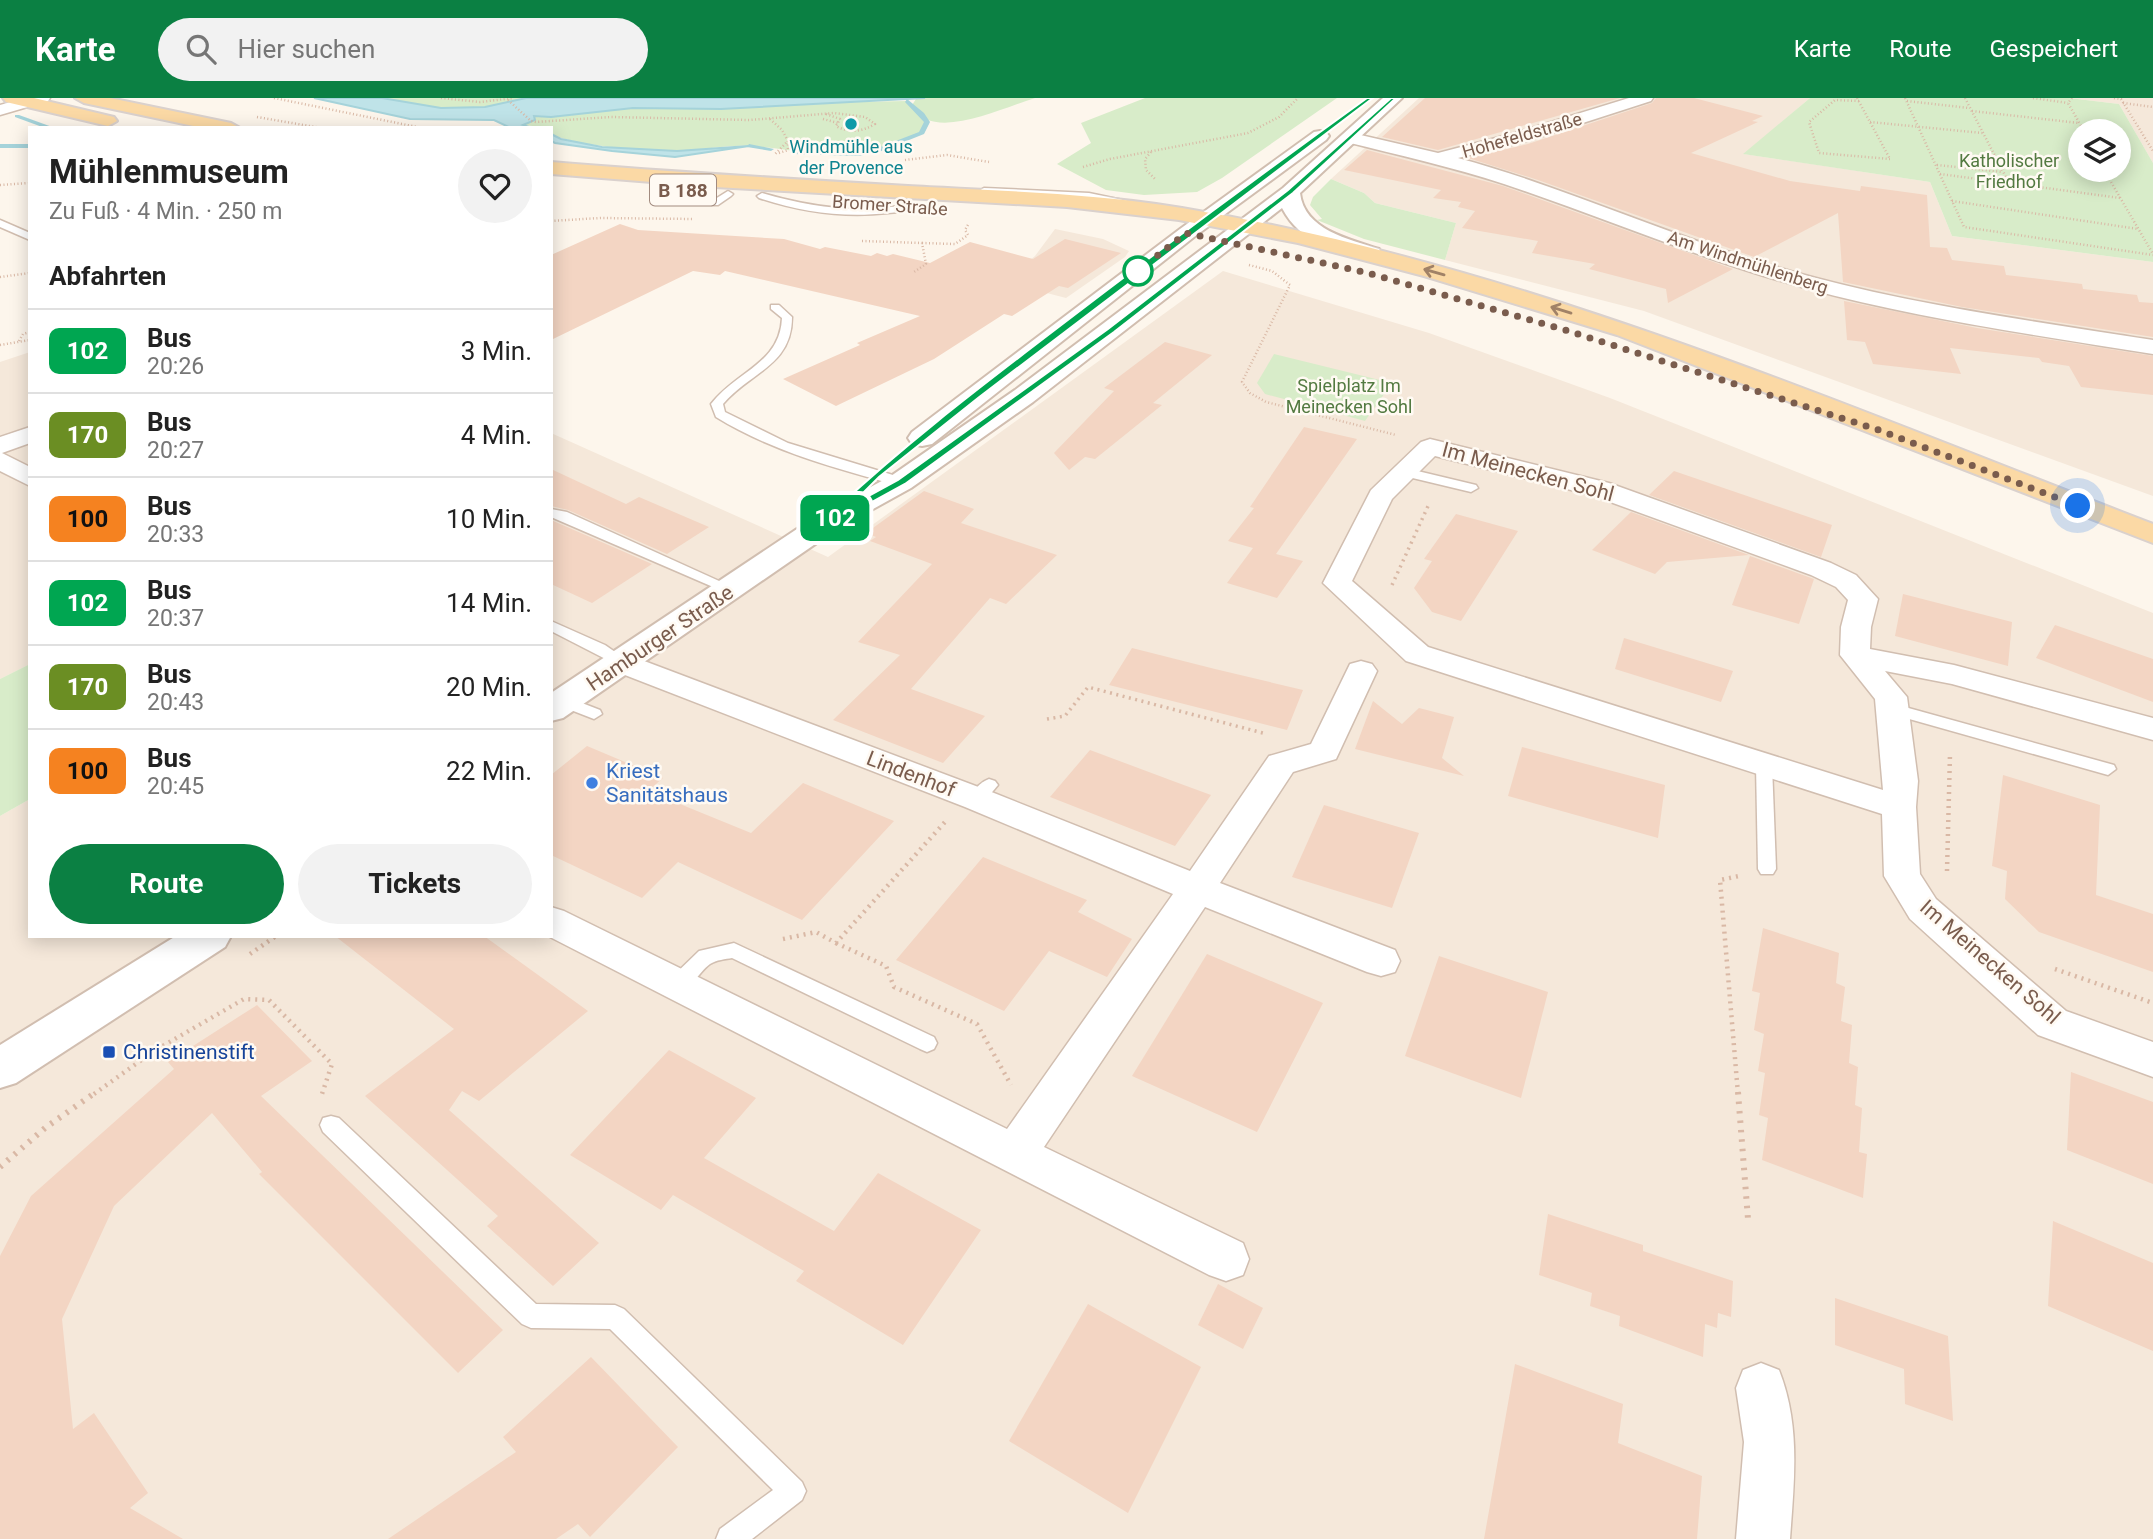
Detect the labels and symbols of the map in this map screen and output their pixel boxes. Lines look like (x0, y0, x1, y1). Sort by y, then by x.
street label: Hohefeldstraße (1460, 108, 1584, 162)
marker: Windmühle aus der Provence (843, 116, 859, 132)
place label: Windmühle aus der Provence (789, 136, 913, 178)
park label: Katholischer Friedhof (1959, 150, 2059, 192)
road number: B 188 (650, 174, 716, 206)
street label: Bromer Straße (832, 190, 948, 220)
street label: Am Windmühlenberg (1665, 226, 1831, 298)
unlabelled marker (1123, 256, 1153, 286)
one-way arrow (1424, 264, 1446, 277)
one-way arrow (1551, 303, 1573, 315)
park label: Spielplatz Im Meinecken Sohl (1286, 375, 1412, 417)
street label: Im Meinecken Sohl (1439, 437, 1617, 507)
your location (2060, 488, 2095, 523)
line badge: 102 (795, 495, 875, 541)
street label: Hamburger Straße (582, 580, 738, 696)
street label: Lindenhof (863, 746, 960, 802)
place label: Kriest Sanitätshaus (606, 759, 728, 807)
marker: Kriest Sanitätshaus (584, 775, 600, 791)
street label: Im Meinecken Sohl (1915, 895, 2065, 1029)
place label: Christinenstift (123, 1040, 255, 1064)
marker: Christinenstift (101, 1044, 117, 1060)

